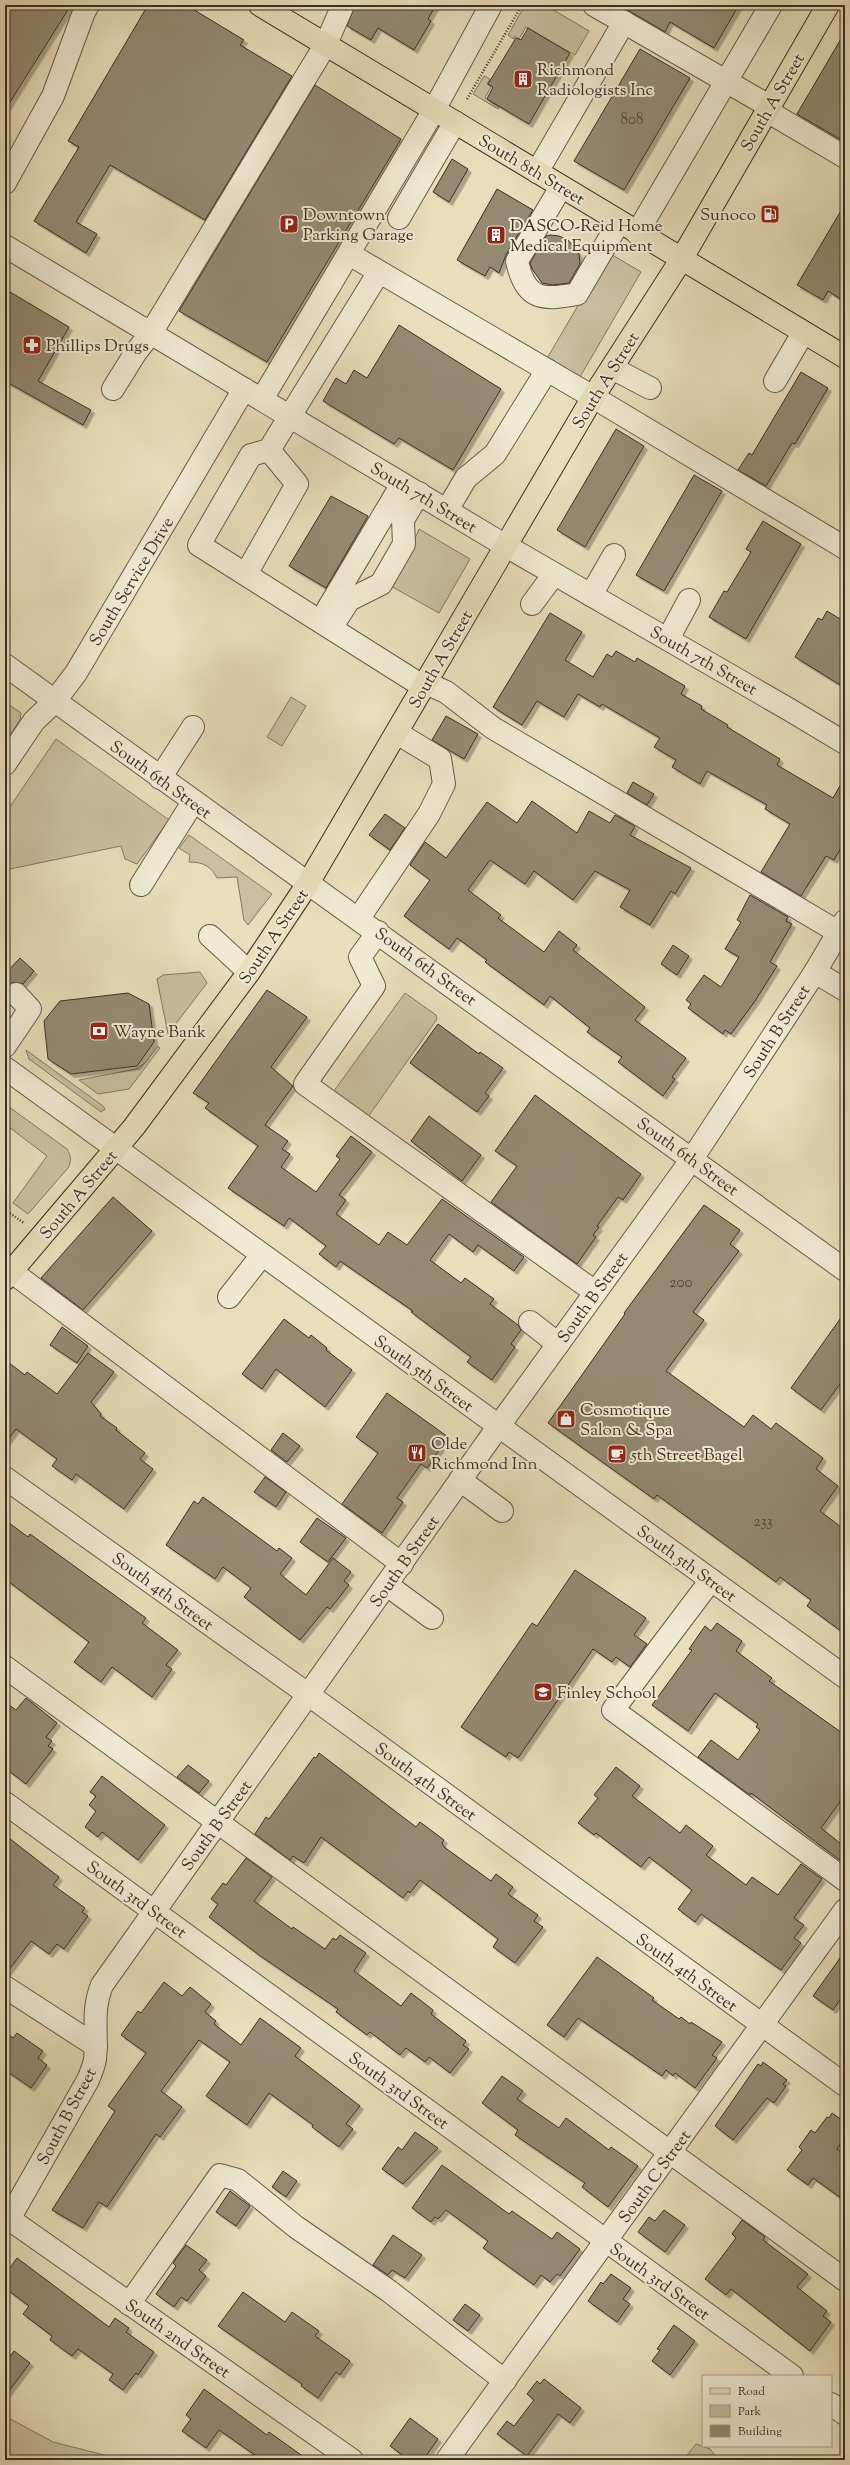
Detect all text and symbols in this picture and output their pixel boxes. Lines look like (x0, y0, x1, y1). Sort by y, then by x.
street label: South A Street (736, 49, 812, 157)
place label: Richmond Radiologists Inc (537, 59, 654, 103)
building icon: Richmond Radiologists Inc (512, 68, 534, 90)
house number: 808 (621, 110, 643, 131)
street label: South 8th Street (473, 129, 589, 212)
fuel station icon: Sunoco (759, 203, 781, 225)
place label: Downtown Parking Garage (303, 204, 414, 248)
place label: Sunoco (700, 204, 756, 228)
parking icon: Downtown Parking Garage (278, 213, 300, 235)
place label: DASCO-Reid Home Medical Equipment (510, 215, 663, 259)
building icon: DASCO-Reid Home Medical Equipment (485, 224, 507, 246)
street label: South A Street (567, 328, 646, 434)
pharmacy icon: Phillips Drugs (21, 334, 43, 356)
place label: Phillips Drugs (46, 335, 149, 359)
street label: South 7th Street (365, 457, 481, 540)
street label: South Service Drive (85, 513, 181, 651)
street label: South A Street (404, 606, 480, 714)
street label: South 7th Street (645, 621, 761, 702)
street label: South 6th Street (104, 736, 216, 826)
street label: South A Street (234, 885, 315, 989)
street label: South 6th Street (369, 923, 481, 1013)
street label: South B Street (739, 981, 817, 1083)
bank icon: Wayne Bank (88, 1020, 110, 1042)
place label: Wayne Bank (113, 1021, 206, 1045)
street label: South 6th Street (631, 1113, 743, 1203)
street label: South A Street (35, 1145, 124, 1245)
street label: South B Street (553, 1248, 635, 1348)
house number: 200 (670, 1273, 693, 1294)
street label: South 5th Street (368, 1330, 478, 1419)
place label: Cosmotique Salon & Spa (580, 1399, 673, 1443)
shop icon: Cosmotique Salon & Spa (555, 1408, 577, 1430)
place label: Olde Richmond Inn (431, 1433, 538, 1477)
restaurant icon: Olde Richmond Inn (406, 1442, 428, 1464)
cafe icon: 5th Street Bagel (606, 1443, 628, 1465)
place label: 5th Street Bagel (630, 1444, 743, 1468)
street label: South B Street (365, 1511, 446, 1613)
house number: 233 (753, 1512, 773, 1533)
street label: South 5th Street (631, 1520, 741, 1609)
street label: South 4th Street (106, 1548, 218, 1638)
school or university icon: Finley School (532, 1681, 554, 1703)
place label: Finley School (557, 1682, 656, 1706)
street label: South 4th Street (369, 1738, 481, 1828)
street label: South B Street (177, 1776, 259, 1876)
street label: South 3rd Street (81, 1856, 191, 1945)
street label: South 4th Street (630, 1929, 742, 2019)
street label: South 3rd Street (343, 2047, 453, 2136)
street label: South B Street (32, 2064, 104, 2170)
street label: South C Street (614, 2126, 698, 2229)
street label: South 3rd Street (604, 2238, 714, 2327)
street label: South 2nd Street (119, 2294, 235, 2385)
legend (702, 2375, 832, 2447)
text: Road (738, 2383, 765, 2401)
text: Park (738, 2403, 761, 2421)
text: Building (738, 2423, 782, 2441)

